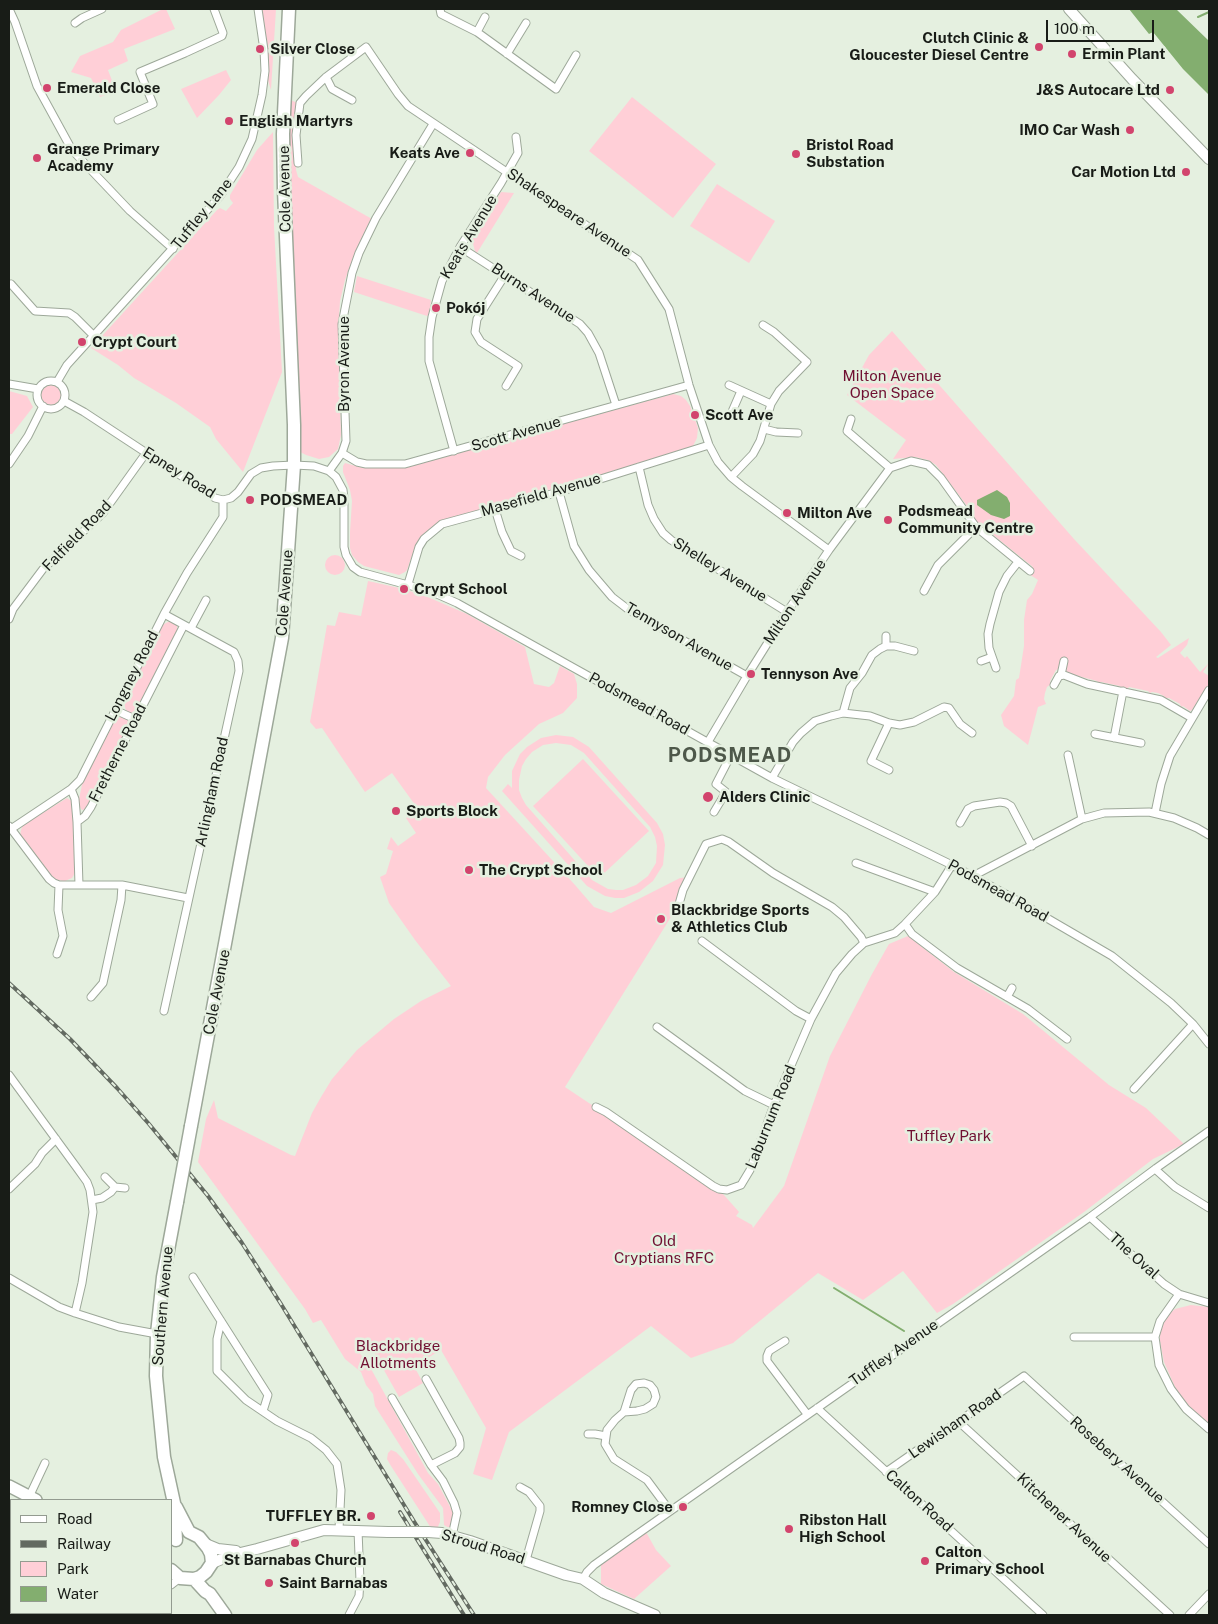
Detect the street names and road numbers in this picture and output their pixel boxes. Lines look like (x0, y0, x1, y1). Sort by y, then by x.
street label: Cole Avenue (275, 146, 295, 232)
street label: Shakespeare Avenue (503, 165, 635, 261)
street label: Tuffley Lane (168, 175, 236, 253)
street label: Keats Avenue (437, 192, 501, 282)
street label: Burns Avenue (488, 259, 578, 327)
street label: Byron Avenue (335, 316, 353, 412)
street label: Scott Avenue (469, 413, 563, 455)
street label: Epney Road (139, 444, 219, 502)
street label: Masefield Avenue (479, 469, 603, 521)
street label: Falfield Road (39, 497, 115, 575)
street label: Shelley Avenue (670, 534, 770, 606)
street label: Cole Avenue (273, 549, 297, 637)
street label: Milton Avenue (760, 556, 830, 648)
street label: Tennyson Avenue (622, 599, 736, 675)
street label: Longney Road (101, 628, 163, 724)
street label: Podsmead Road (586, 669, 692, 739)
street label: Fretherne Road (85, 701, 151, 805)
street label: Arlingham Road (192, 735, 232, 849)
street label: Podsmead Road (945, 856, 1051, 926)
street label: Cole Avenue (200, 948, 234, 1036)
street label: Laburnum Road (742, 1063, 800, 1171)
street label: The Oval (1105, 1229, 1163, 1283)
street label: Southern Avenue (149, 1246, 177, 1366)
street label: Tuffley Avenue (846, 1316, 942, 1390)
street label: Lewisham Road (905, 1385, 1005, 1463)
street label: Rosebery Avenue (1066, 1413, 1168, 1507)
street label: Calton Road (882, 1466, 956, 1536)
street label: Kitchener Avenue (1013, 1469, 1115, 1567)
street label: Stroud Road (439, 1526, 527, 1568)

